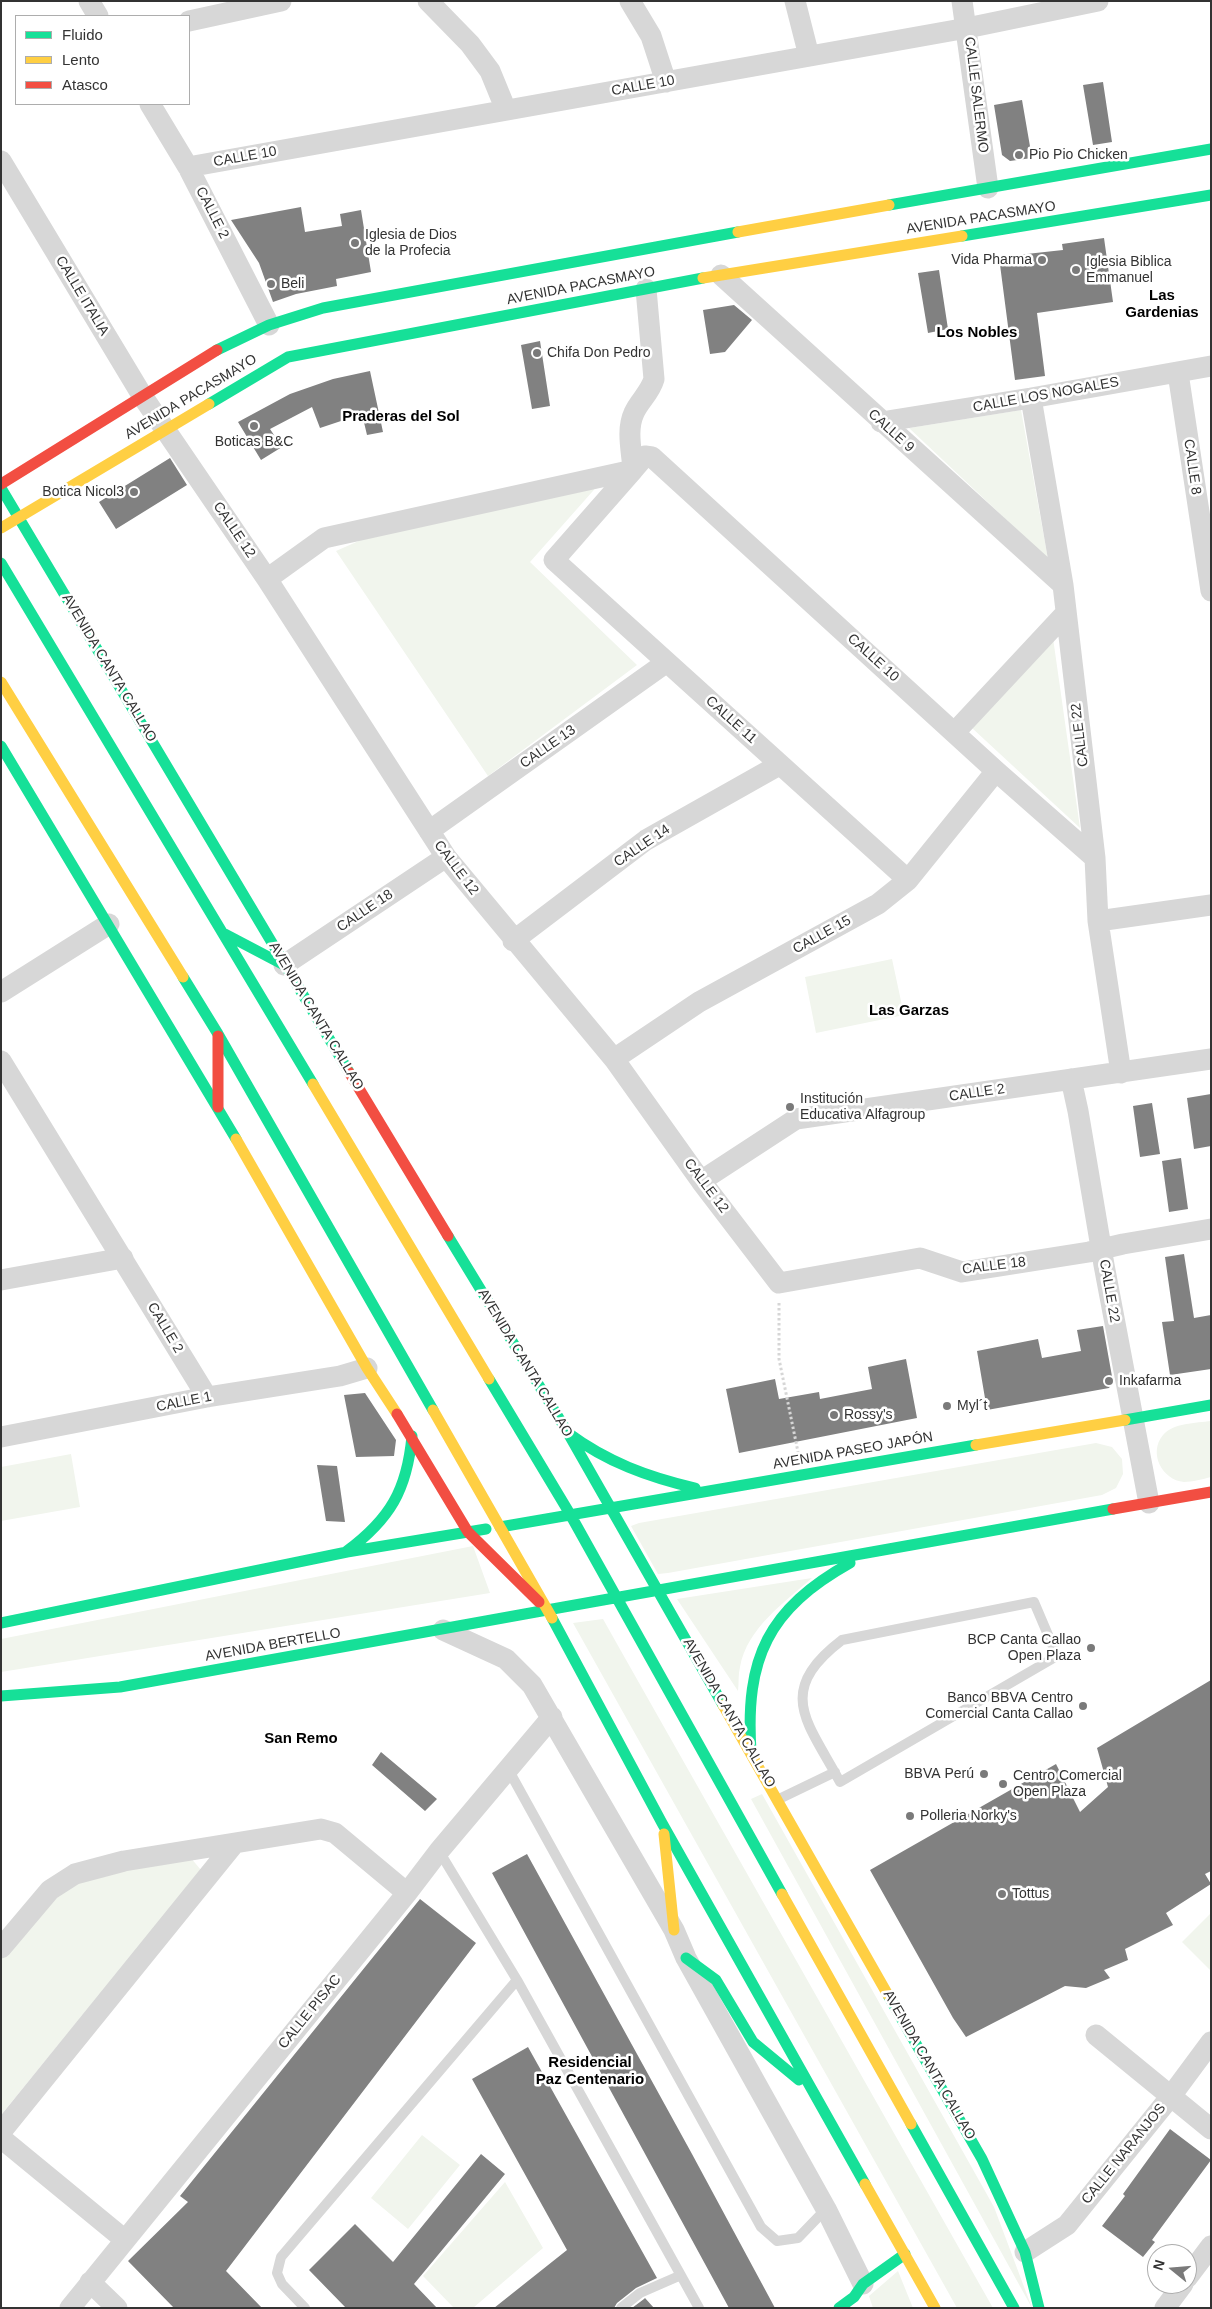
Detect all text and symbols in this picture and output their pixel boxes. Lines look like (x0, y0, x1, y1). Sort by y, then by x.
legend (15, 15, 190, 105)
text: Fluido (62, 26, 103, 43)
street label: CALLE SALERMO (961, 36, 991, 154)
text: Lento (62, 51, 100, 68)
street label: CALLE 10 (610, 72, 676, 100)
text: Atasco (62, 76, 108, 93)
street label: CALLE 10 (212, 143, 278, 171)
place label: Pio Pio Chicken (1029, 147, 1128, 163)
marker: Pio Pio Chicken (1013, 149, 1025, 161)
street label: CALLE 2 (192, 184, 232, 242)
street label: AVENIDA PACASMAYO (905, 198, 1057, 238)
place label: Iglesia de Dios de la Profecia (365, 227, 457, 260)
marker: Iglesia de Dios de la Profecia (349, 237, 361, 249)
place label: Vida Pharma (951, 252, 1032, 268)
street label: CALLE ITALIA (52, 253, 112, 339)
marker: Vida Pharma (1036, 254, 1048, 266)
place label: Iglesia Biblica Emmanuel (1086, 254, 1172, 286)
street label: AVENIDA PACASMAYO (505, 263, 657, 309)
marker: Iglesia Biblica Emmanuel (1070, 264, 1082, 276)
place label: Beli (281, 276, 304, 292)
marker: Beli (265, 278, 277, 290)
district label: Las Gardenias (1125, 287, 1199, 322)
district label: Los Nobles (937, 324, 1017, 342)
place label: Chifa Don Pedro (547, 345, 651, 361)
marker: Chifa Don Pedro (531, 347, 543, 359)
street label: AVENIDA PACASMAYO (122, 351, 260, 443)
street label: CALLE LOS NOGALES (972, 374, 1120, 416)
street label: CALLE 9 (865, 406, 917, 456)
district label: Praderas del Sol (342, 408, 460, 426)
marker: Boticas B&C (248, 420, 260, 432)
place label: Boticas B&C (215, 434, 293, 450)
street label: CALLE 8 (1180, 438, 1204, 496)
place label: Botica Nicol3 (42, 484, 124, 500)
marker: Botica Nicol3 (128, 486, 140, 498)
street label: CALLE 12 (209, 499, 259, 561)
street label: AVENIDA CANTA CALLAO (58, 591, 160, 745)
street label: CALLE 10 (844, 630, 902, 686)
street label: CALLE 11 (702, 693, 760, 747)
street label: CALLE 22 (1068, 702, 1092, 768)
street label: CALLE 13 (517, 722, 579, 772)
street label: CALLE 14 (611, 821, 673, 871)
street label: CALLE 12 (430, 837, 482, 899)
street label: CALLE 18 (334, 886, 396, 936)
street label: CALLE 15 (790, 912, 854, 958)
street label: AVENIDA CANTA CALLAO (265, 939, 367, 1093)
district label: Las Garzas (869, 1002, 949, 1020)
street label: CALLE 2 (948, 1081, 1006, 1105)
place label: Institución Educativa Alfagroup (800, 1091, 925, 1124)
marker: Institución Educativa Alfagroup (784, 1101, 796, 1113)
street label: CALLE 12 (680, 1155, 732, 1217)
street label: CALLE 18 (961, 1254, 1027, 1278)
street label: CALLE 22 (1095, 1258, 1123, 1324)
street label: AVENIDA CANTA CALLAO (474, 1286, 576, 1440)
street label: CALLE 2 (143, 1300, 187, 1356)
place label: Inkafarma (1119, 1373, 1181, 1389)
marker: Inkafarma (1103, 1375, 1115, 1387)
street label: CALLE 1 (155, 1388, 213, 1416)
place label: Myl´t (957, 1398, 987, 1414)
marker: Myl´t (941, 1400, 953, 1412)
place label: Rossy's (844, 1407, 893, 1423)
marker: Rossy's (828, 1409, 840, 1421)
street label: AVENIDA PASEO JAPÓN (772, 1429, 934, 1473)
street label: AVENIDA BERTELLO (204, 1625, 342, 1665)
place label: BCP Canta Callao Open Plaza (967, 1632, 1081, 1664)
street label: AVENIDA CANTA CALLAO (679, 1635, 779, 1791)
marker: BCP Canta Callao Open Plaza (1085, 1642, 1097, 1654)
place label: Banco BBVA Centro Comercial Canta Callao (925, 1690, 1073, 1722)
marker: Banco BBVA Centro Comercial Canta Callao (1077, 1700, 1089, 1712)
district label: San Remo (264, 1730, 338, 1748)
place label: BBVA Perú (904, 1766, 974, 1782)
marker: BBVA Perú (978, 1768, 990, 1780)
place label: Centro Comercial Open Plaza (1013, 1768, 1122, 1800)
marker: Centro Comercial Open Plaza (997, 1778, 1009, 1790)
place label: Polleria Norky's (920, 1808, 1017, 1824)
marker: Polleria Norky's (904, 1810, 916, 1822)
place label: Tottus (1012, 1886, 1049, 1902)
marker: Tottus (996, 1888, 1008, 1900)
street label: CALLE PISAC (275, 1972, 345, 2052)
street label: AVENIDA CANTA CALLAO (879, 1987, 979, 2143)
district label: Residencial Paz Centenario (536, 2054, 644, 2089)
street label: CALLE NARANJOS (1078, 2100, 1170, 2208)
north arrow (1147, 2244, 1197, 2294)
text: N (1149, 2258, 1168, 2272)

